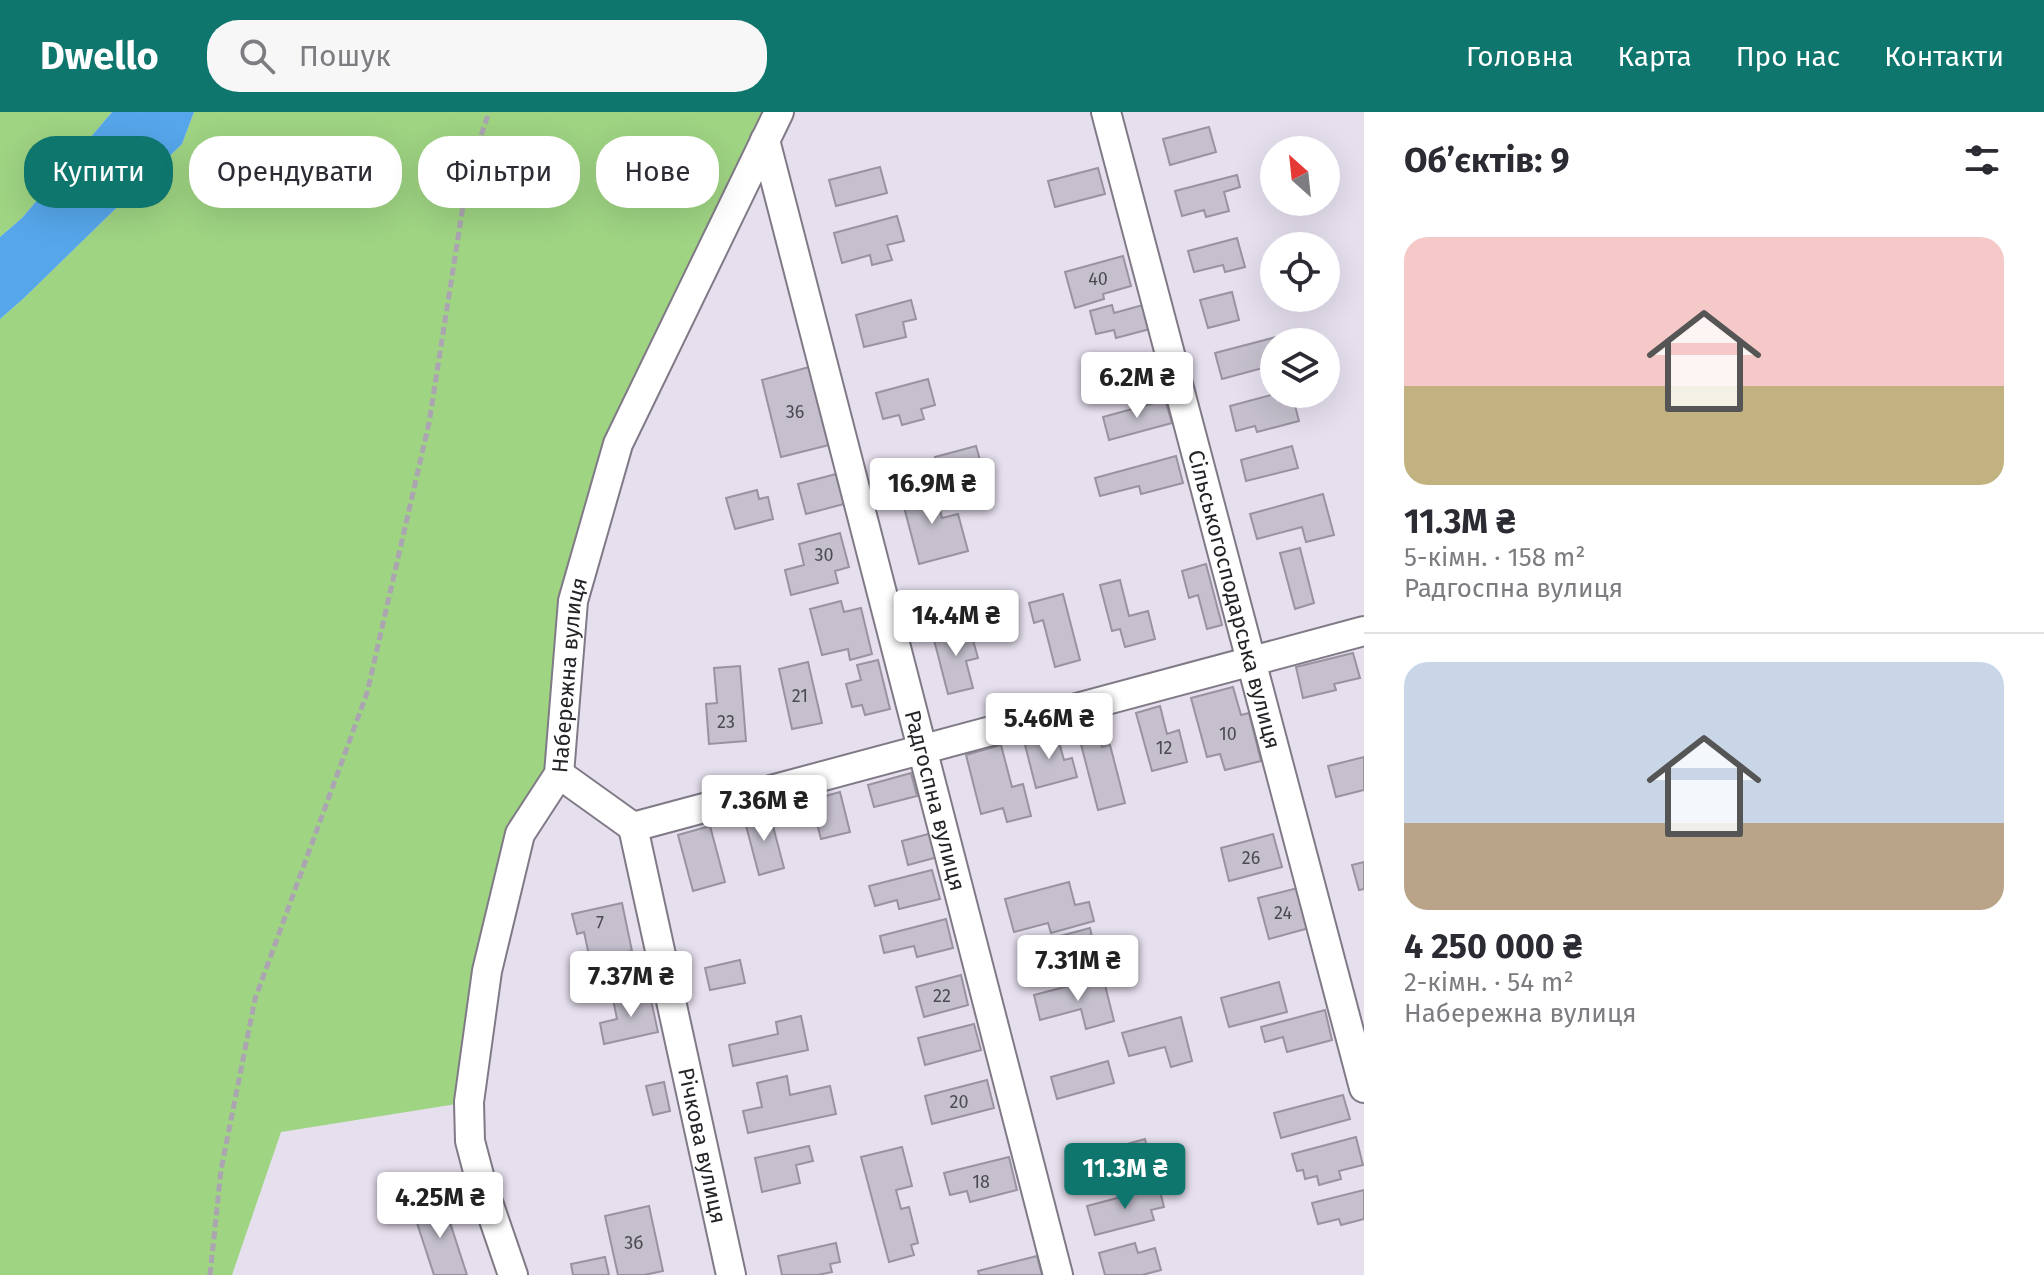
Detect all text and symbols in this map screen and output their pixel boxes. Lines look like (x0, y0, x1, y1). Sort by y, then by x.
search box (207, 20, 767, 92)
text: Dwello (40, 33, 159, 79)
icon: search (235, 34, 279, 78)
text: Пошук (299, 38, 391, 74)
text: Головна (1466, 40, 1574, 73)
text: Карта (1618, 40, 1692, 73)
text: Про нас (1736, 40, 1840, 73)
text: Контакти (1884, 40, 2004, 73)
chip: Купити (24, 136, 173, 208)
chip: Орендувати (189, 136, 402, 208)
chip: Фільтри (418, 136, 580, 208)
chip: Нове (596, 136, 719, 208)
north arrow (1260, 136, 1340, 216)
map controls (1260, 136, 1340, 408)
icon: filters (1960, 138, 2004, 182)
text: Об’єктів: 9 (1404, 140, 1570, 181)
button: locate (1260, 232, 1340, 312)
house number: 40 (1088, 268, 1108, 290)
icon: home (1632, 289, 1776, 433)
button: layers (1260, 328, 1340, 408)
pin: 6.2M ₴ (1072, 352, 1202, 420)
text: 6.2M ₴ (1099, 362, 1175, 393)
house number: 36 (786, 401, 804, 423)
street label: Сільськогосподарська вулиця (1182, 447, 1287, 752)
pin: 16.9M ₴ (858, 458, 1006, 526)
text: 16.9M ₴ (888, 468, 976, 499)
text: 11.3M ₴ (1404, 501, 1516, 542)
text: 5-кімн. · 158 m² (1404, 542, 1586, 573)
house number: 30 (814, 544, 834, 566)
text: Радгоспна вулиця (1404, 573, 1623, 604)
street label: Набережна вулиця (546, 574, 593, 774)
pin: 14.4M ₴ (882, 590, 1030, 658)
text: 14.4M ₴ (912, 600, 1000, 631)
house number: 21 (792, 685, 808, 707)
pin: 5.46M ₴ (975, 693, 1123, 761)
text: 5.46M ₴ (1004, 703, 1094, 734)
street label: Радгоспна вулиця (899, 707, 971, 894)
house number: 23 (717, 711, 735, 733)
icon: home (1632, 714, 1776, 858)
house number: 10 (1219, 723, 1237, 745)
house number: 12 (1156, 737, 1172, 759)
pin: 7.36M ₴ (690, 775, 838, 843)
text: 7.36M ₴ (720, 785, 808, 816)
house number: 26 (1242, 847, 1260, 869)
house number: 24 (1274, 902, 1292, 924)
house number: 7 (596, 912, 604, 934)
text: 4 250 000 ₴ (1404, 926, 1582, 967)
pin: 7.31M ₴ (1004, 935, 1152, 1003)
text: 7.31M ₴ (1035, 945, 1121, 976)
pin: 7.37M ₴ (557, 951, 705, 1019)
text: 7.37M ₴ (588, 961, 674, 992)
text: 2-кімн. · 54 m² (1404, 967, 1574, 998)
house number: 22 (933, 985, 951, 1007)
text: Набережна вулиця (1404, 998, 1637, 1029)
street label: Річкова вулиця (672, 1065, 732, 1226)
house number: 20 (950, 1091, 968, 1113)
pin: 11.3M ₴ (1051, 1143, 1199, 1211)
text: 11.3M ₴ (1082, 1153, 1168, 1184)
house number: 18 (972, 1171, 990, 1193)
pin: 4.25M ₴ (366, 1172, 514, 1240)
text: 4.25M ₴ (395, 1182, 485, 1213)
house number: 3б (624, 1232, 644, 1254)

